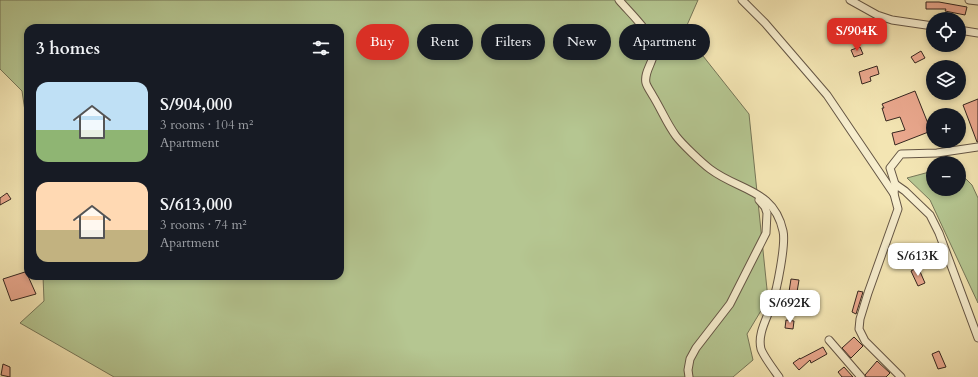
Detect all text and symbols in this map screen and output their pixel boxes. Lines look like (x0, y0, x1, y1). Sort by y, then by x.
map controls (926, 12, 966, 196)
button: locate (926, 12, 966, 52)
pin: S/904K (824, 18, 890, 52)
text: S/904K (836, 22, 878, 40)
chip: Buy (356, 24, 409, 60)
chip: Rent (417, 24, 473, 60)
chip: Filters (481, 24, 545, 60)
chip: New (553, 24, 611, 60)
chip: Apartment (619, 24, 710, 60)
text: 3 homes (36, 37, 100, 60)
icon: filters (310, 37, 332, 59)
button: layers (926, 60, 966, 100)
text: S/904,000 (160, 93, 232, 116)
icon: home (68, 98, 116, 146)
button: + (926, 108, 966, 148)
text: 3 rooms · 104 m² (160, 116, 253, 134)
text: Apartment (160, 134, 219, 152)
button: − (926, 156, 966, 196)
text: S/613,000 (160, 193, 232, 216)
icon: home (68, 198, 116, 246)
text: 3 rooms · 74 m² (160, 216, 247, 234)
text: Apartment (160, 234, 219, 252)
pin: S/613K (885, 243, 951, 277)
text: S/613K (897, 247, 939, 265)
pin: S/692K (757, 290, 823, 324)
text: S/692K (769, 294, 811, 312)

